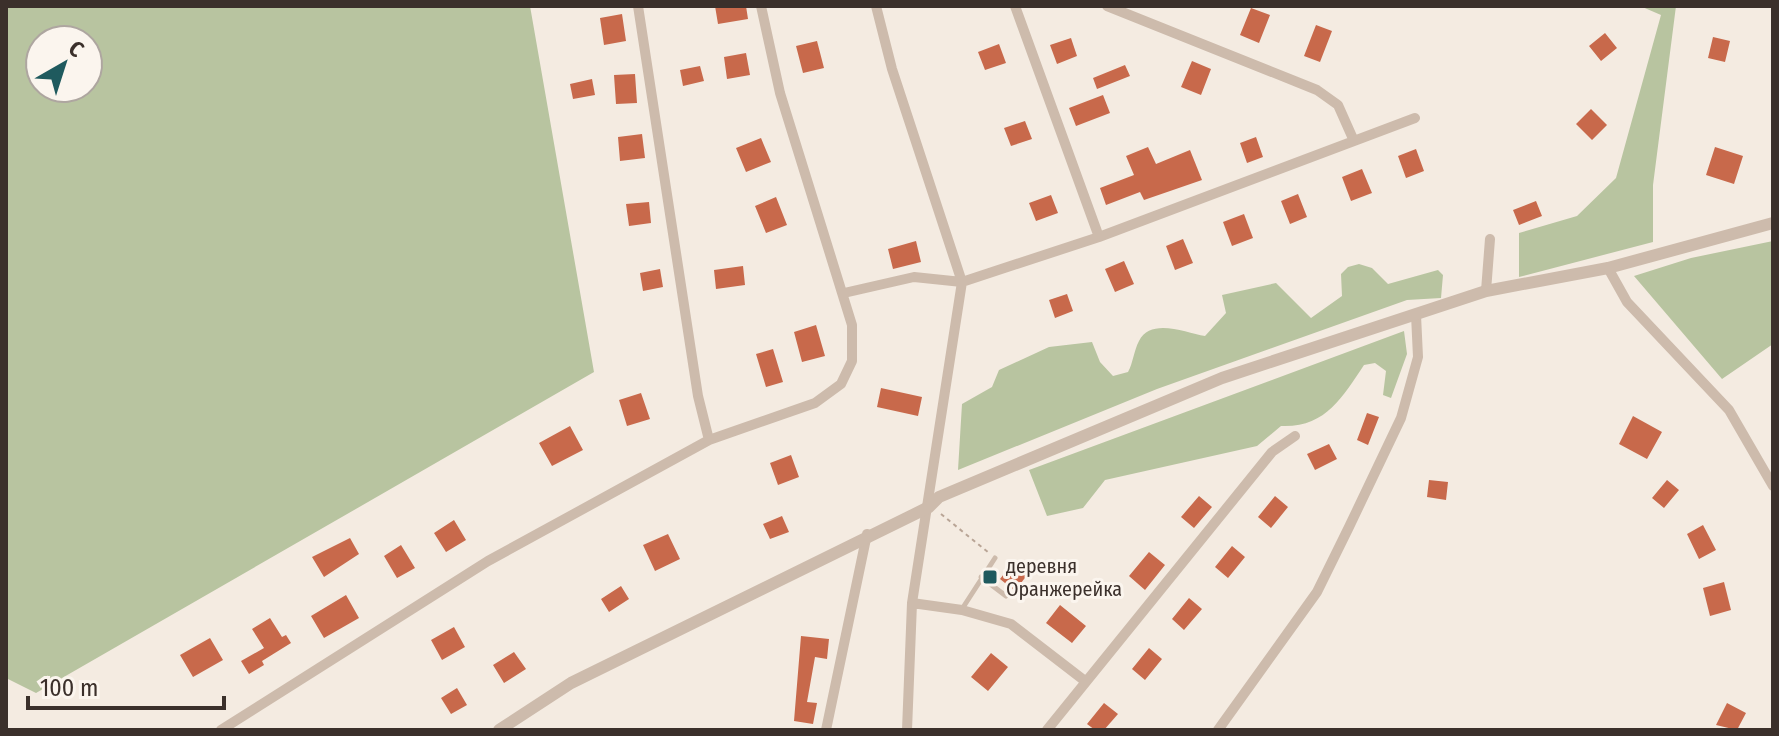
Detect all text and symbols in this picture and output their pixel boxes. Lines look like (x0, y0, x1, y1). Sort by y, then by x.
north arrow (24, 24, 104, 104)
text: С (63, 35, 90, 63)
place label: деревня Оранжерейка (1006, 554, 1122, 601)
marker: деревня Оранжерейка (981, 568, 999, 586)
scale bar (28, 660, 224, 710)
text: 100 m (40, 674, 98, 702)

